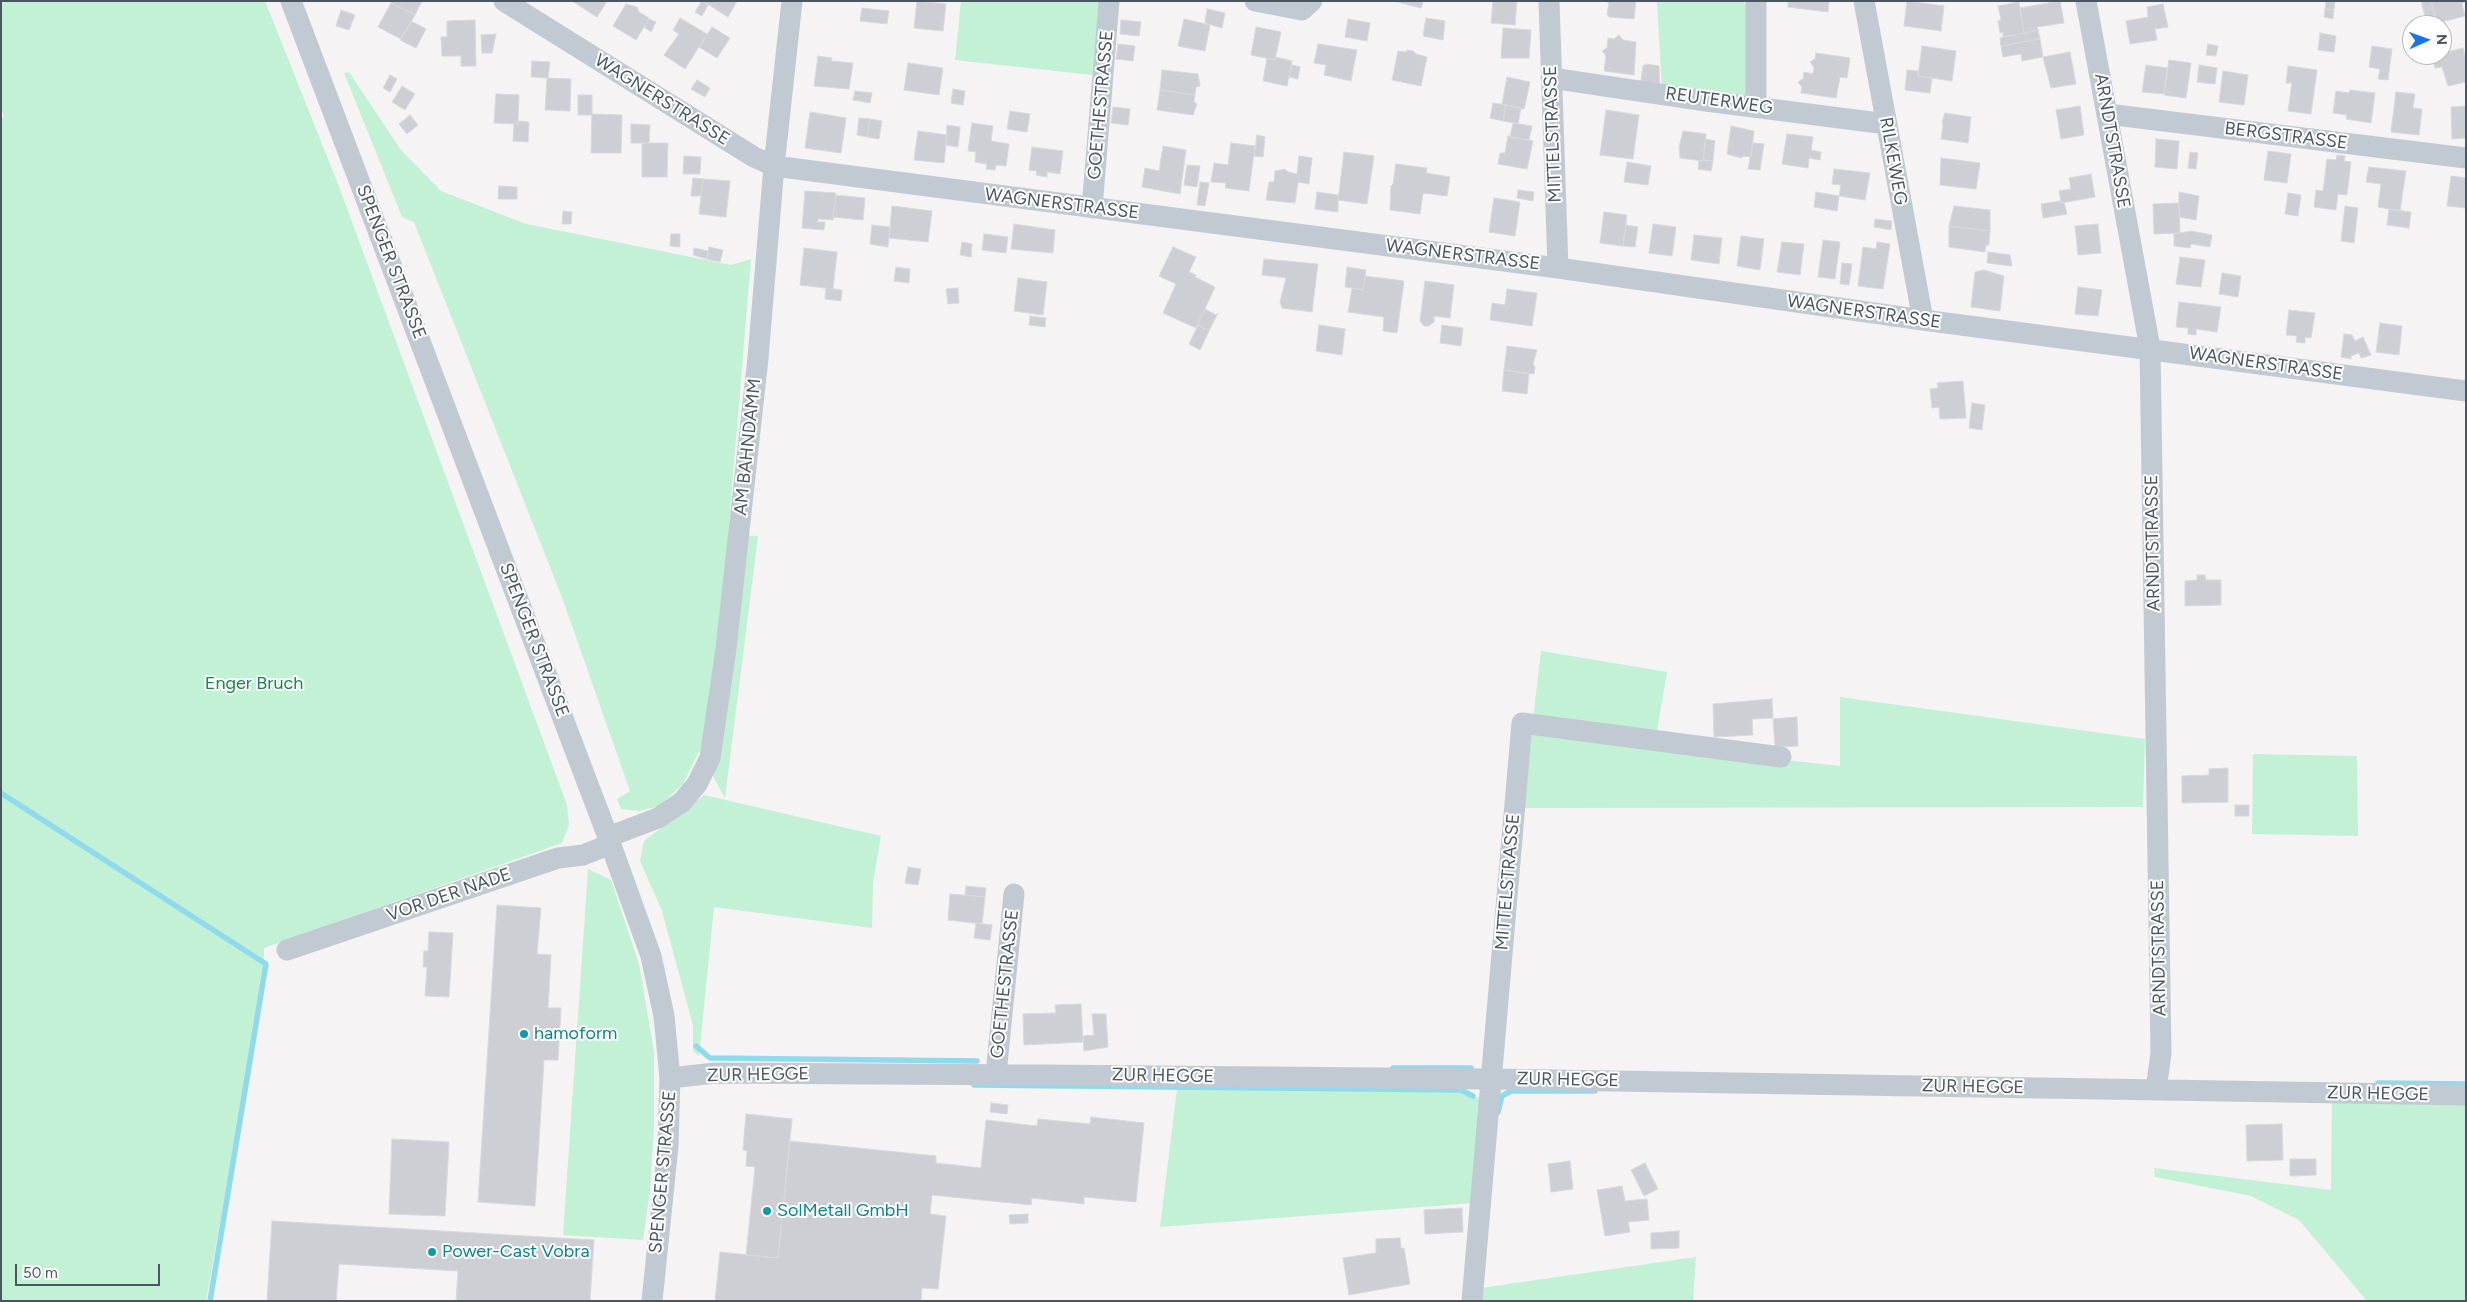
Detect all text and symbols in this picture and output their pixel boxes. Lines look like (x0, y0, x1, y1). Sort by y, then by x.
north arrow (2402, 15, 2452, 65)
street label: GOETHESTRASSE (1084, 30, 1118, 180)
text: N (2433, 34, 2450, 45)
street label: WAGNERSTRASSE (590, 50, 734, 150)
street label: MITTELSTRASSE (1540, 65, 1566, 203)
street label: ARNDTSTRASSE (2089, 72, 2135, 210)
street label: REUTERWEG (1664, 83, 1774, 119)
street label: RILKEWEG (1875, 115, 1911, 207)
street label: BERGSTRASSE (2223, 118, 2349, 154)
street label: SPENGER STRASSE (352, 182, 430, 342)
street label: WAGNERSTRASSE (984, 184, 1140, 224)
street label: WAGNERSTRASSE (1385, 235, 1541, 275)
street label: WAGNERSTRASSE (1786, 291, 1942, 333)
street label: WAGNERSTRASSE (2188, 343, 2344, 385)
street label: AM BAHNDAMM (730, 377, 766, 517)
street label: ARNDTSTRASSE (2141, 474, 2165, 612)
street label: SPENGER STRASSE (495, 560, 573, 720)
park label: Enger Bruch (205, 673, 303, 695)
street label: MITTELSTRASSE (1491, 813, 1525, 951)
street label: VOR DER NADE (384, 864, 514, 926)
street label: ARNDTSTRASSE (2147, 879, 2171, 1017)
street label: GOETHESTRASSE (986, 908, 1024, 1060)
place label: hamoform (534, 1023, 617, 1045)
marker: hamoform (518, 1028, 530, 1040)
street label: ZUR HEGGE (707, 1063, 809, 1087)
street label: ZUR HEGGE (1112, 1064, 1214, 1088)
street label: ZUR HEGGE (1517, 1068, 1619, 1092)
street label: ZUR HEGGE (1922, 1075, 2024, 1099)
street label: ZUR HEGGE (2327, 1082, 2429, 1106)
street label: SPENGER STRASSE (645, 1090, 681, 1254)
place label: SolMetall GmbH (777, 1200, 909, 1222)
marker: SolMetall GmbH (761, 1205, 773, 1217)
place label: Power-Cast Vobra (442, 1241, 590, 1263)
marker: Power-Cast Vobra (426, 1246, 438, 1258)
scale bar (18, 1254, 162, 1286)
text: 50 m (23, 1264, 58, 1282)

